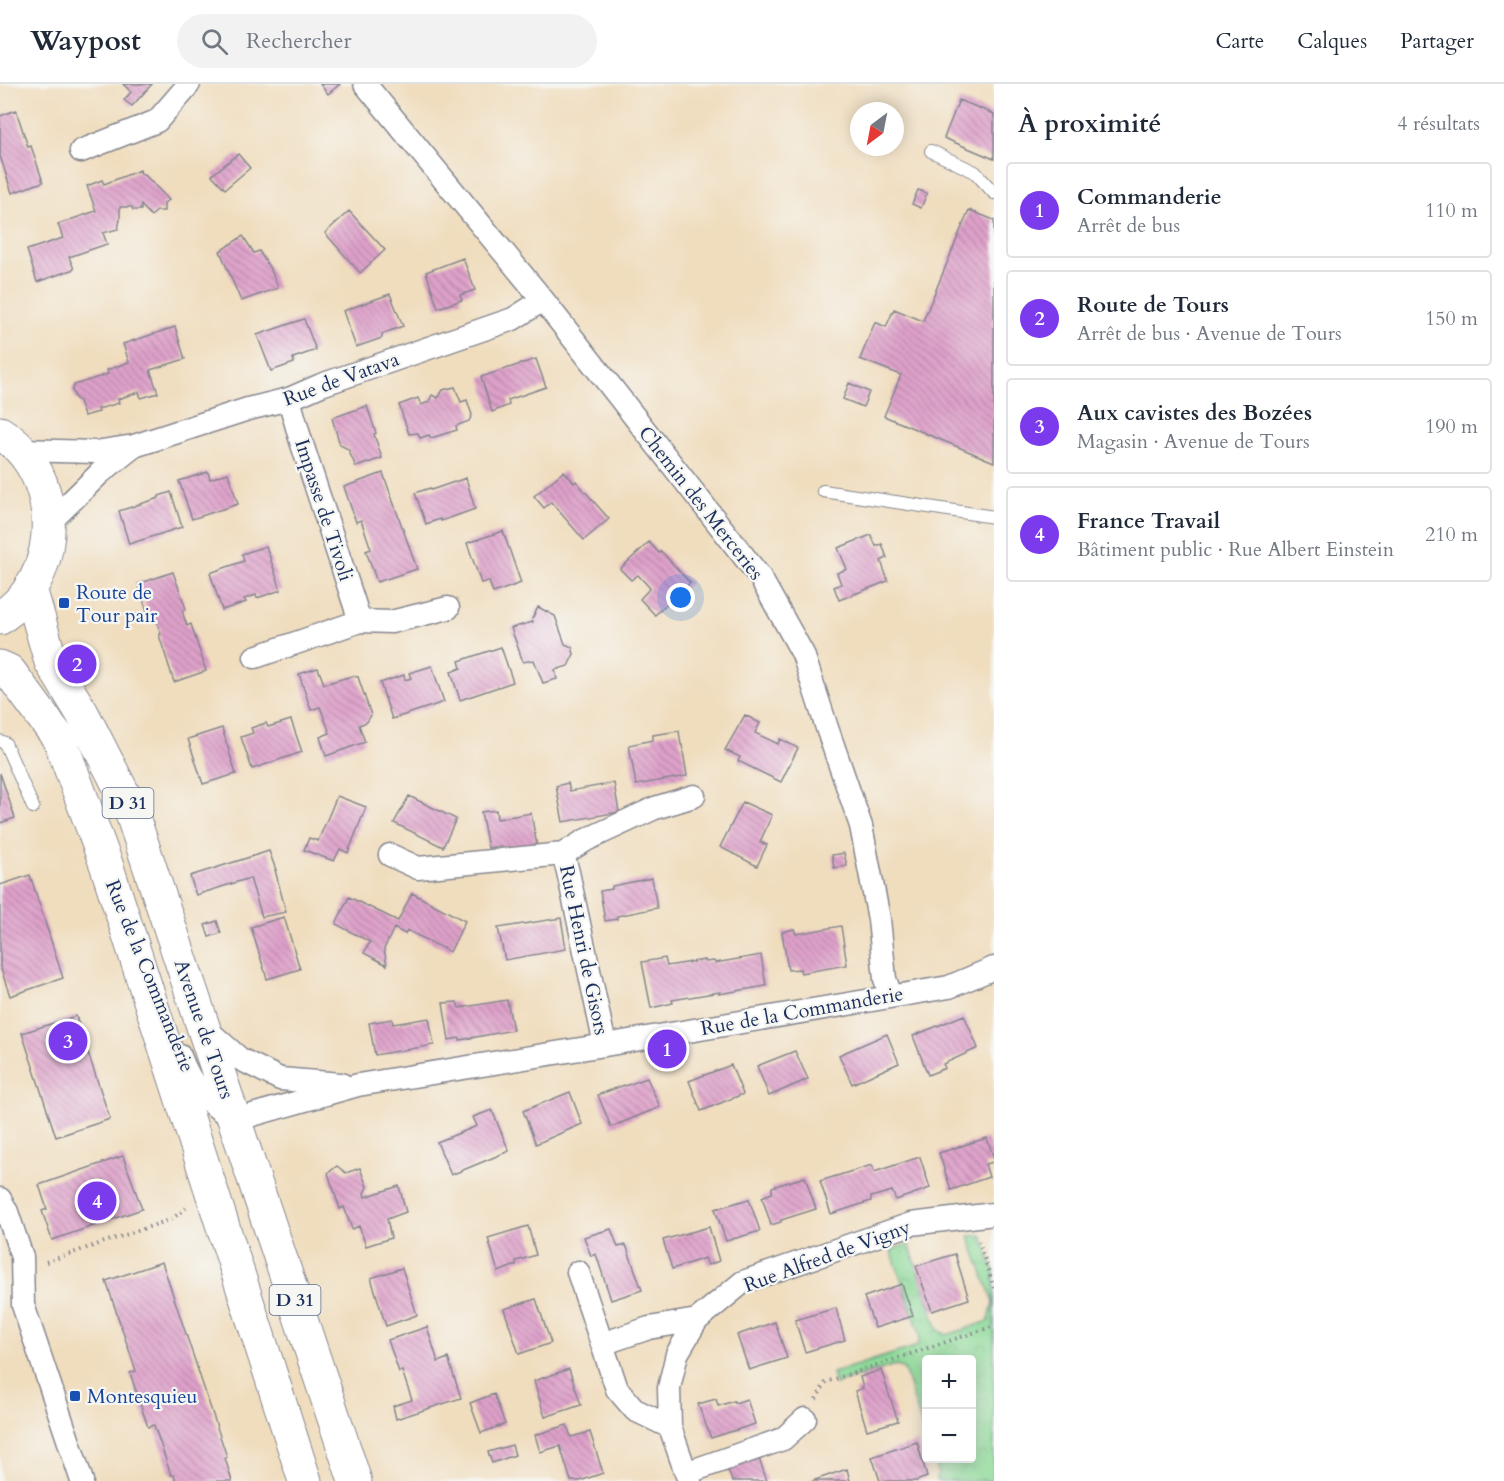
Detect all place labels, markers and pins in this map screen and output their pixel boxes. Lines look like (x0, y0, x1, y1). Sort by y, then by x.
place label: Route de Tour pair (76, 579, 158, 629)
marker: Route de Tour pair (57, 596, 71, 610)
pin: 2 (58, 642, 97, 686)
pin: 3 (48, 1018, 88, 1064)
pin: 1 (648, 1026, 686, 1072)
pin: 4 (78, 1178, 116, 1224)
place label: Montesquieu (87, 1383, 197, 1410)
marker: Montesquieu (68, 1389, 82, 1403)

